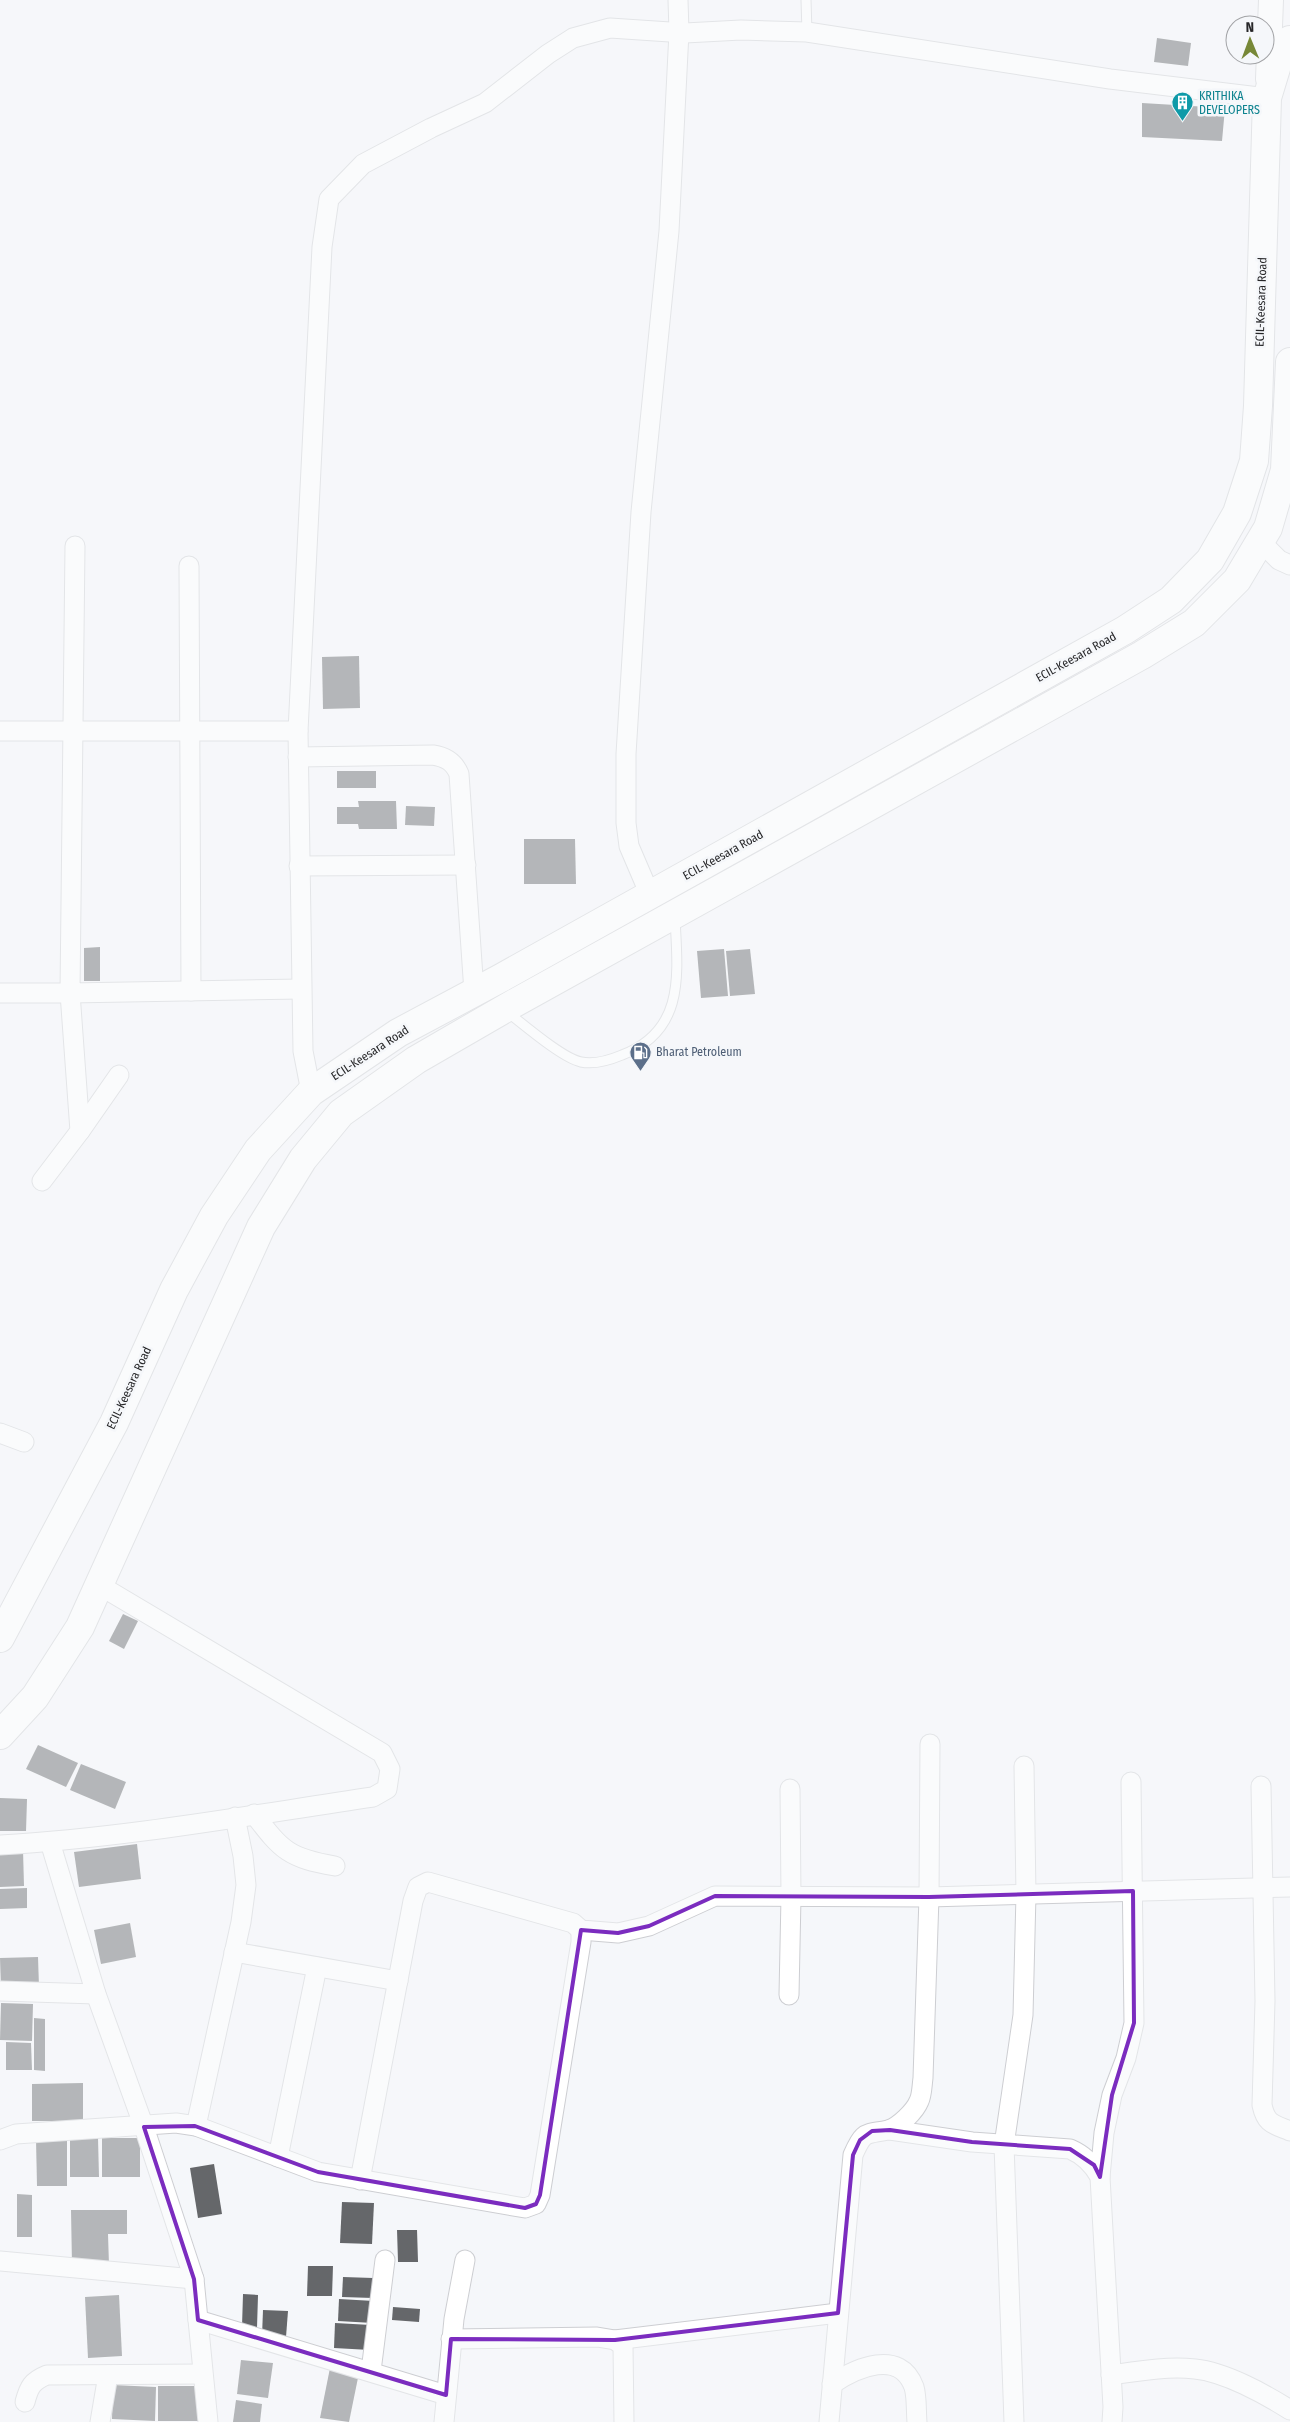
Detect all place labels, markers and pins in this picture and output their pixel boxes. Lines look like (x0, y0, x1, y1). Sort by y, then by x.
place label: KRITHIKA DEVELOPERS (1199, 89, 1260, 117)
building icon: KRITHIKA DEVELOPERS (1171, 91, 1195, 122)
fuel station icon: Bharat Petroleum (628, 1040, 652, 1071)
place label: Bharat Petroleum (656, 1045, 742, 1059)

